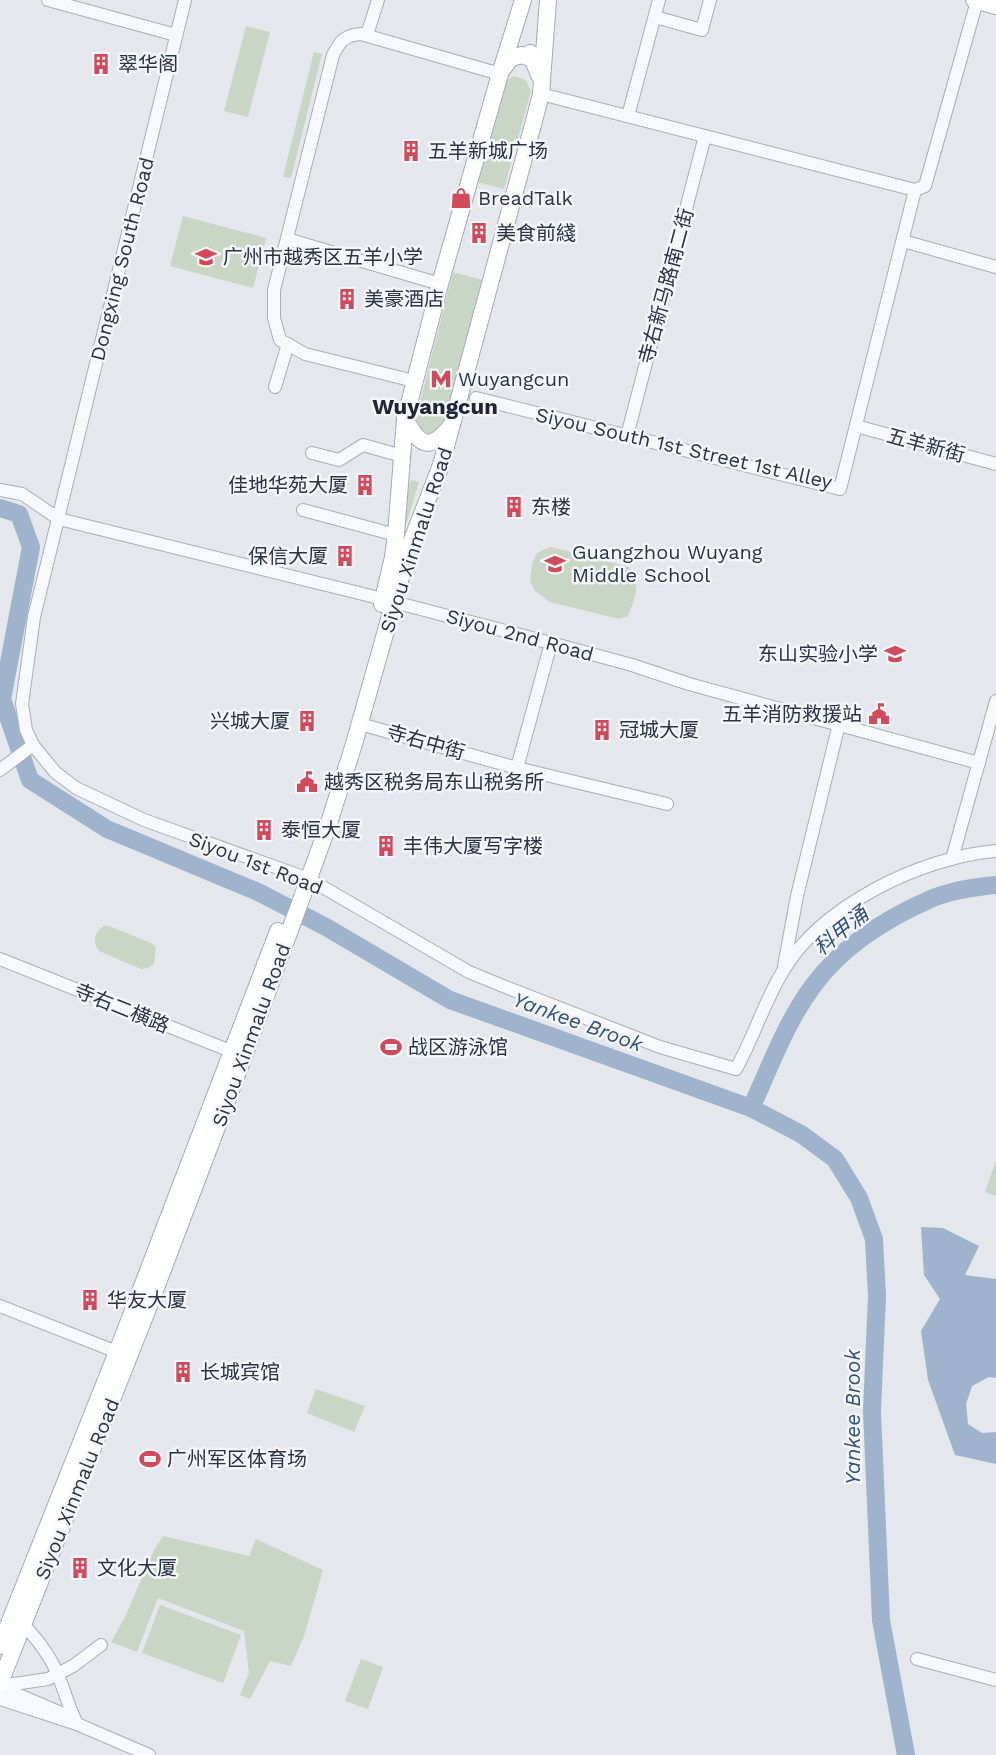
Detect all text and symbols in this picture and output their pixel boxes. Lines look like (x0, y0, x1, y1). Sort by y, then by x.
building icon: 翠华阁 (89, 52, 113, 76)
place label: 翠华阁 (118, 52, 178, 76)
building icon: 五羊新城广场 (399, 139, 423, 163)
place label: 五羊新城广场 (428, 139, 548, 163)
street label: Dongxing South Road (85, 155, 159, 363)
shop icon: BreadTalk (449, 186, 473, 210)
place label: BreadTalk (478, 186, 573, 210)
street label: 寺右新马路南二街 (634, 206, 698, 366)
building icon: 美食前綫 (467, 221, 491, 245)
place label: 美食前綫 (496, 221, 576, 245)
school or university icon: 广州市越秀区五羊小学 (194, 245, 218, 269)
place label: 广州市越秀区五羊小学 (223, 245, 423, 269)
building icon: 美豪酒店 (335, 287, 359, 311)
place label: 美豪酒店 (364, 287, 444, 311)
metro station icon: Wuyangcun (429, 367, 453, 391)
place label: Wuyangcun (458, 367, 570, 391)
district label: Wuyangcun (372, 394, 498, 419)
street label: Siyou South 1st Street 1st Alley (533, 402, 835, 494)
street label: 五羊新街 (884, 423, 968, 467)
street label: Siyou Xinmalu Road (375, 444, 457, 636)
place label: 佳地华苑大厦 (228, 473, 348, 497)
building icon: 佳地华苑大厦 (353, 473, 377, 497)
building icon: 东楼 (502, 495, 526, 519)
place label: 东楼 (531, 495, 571, 519)
place label: Guangzhou Wuyang Middle School (572, 540, 763, 587)
place label: 保信大厦 (248, 544, 328, 568)
building icon: 保信大厦 (333, 544, 357, 568)
school or university icon: Guangzhou Wuyang Middle School (543, 552, 567, 576)
street label: Siyou 2nd Road (444, 604, 596, 666)
place label: 东山实验小学 (758, 642, 878, 666)
school or university icon: 东山实验小学 (883, 642, 907, 666)
place label: 五羊消防救援站 (722, 702, 862, 726)
public building icon: 五羊消防救援站 (867, 702, 891, 726)
place label: 兴城大厦 (210, 709, 290, 733)
building icon: 兴城大厦 (295, 709, 319, 733)
building icon: 冠城大厦 (590, 718, 614, 742)
place label: 冠城大厦 (619, 718, 699, 742)
street label: 寺右中街 (384, 719, 468, 765)
public building icon: 越秀区税务局东山税务所 (295, 770, 319, 794)
place label: 越秀区税务局东山税务所 (324, 770, 544, 794)
building icon: 泰恒大厦 (252, 818, 276, 842)
place label: 泰恒大厦 (281, 818, 361, 842)
street label: Siyou 1st Road (186, 826, 326, 900)
building icon: 丰伟大厦写字楼 (374, 834, 398, 858)
place label: 丰伟大厦写字楼 (403, 834, 543, 858)
water label: 科甲涌 (808, 900, 875, 960)
street label: Siyou Xinmalu Road (207, 940, 295, 1130)
street label: 寺右二横路 (71, 978, 173, 1038)
water label: Yankee Brook (510, 987, 647, 1057)
sports icon: 战区游泳馆 (379, 1035, 403, 1059)
place label: 战区游泳馆 (408, 1035, 508, 1059)
building icon: 华友大厦 (78, 1288, 102, 1312)
place label: 华友大厦 (107, 1288, 187, 1312)
water label: Yankee Brook (840, 1348, 865, 1485)
building icon: 长城宾馆 (171, 1360, 195, 1384)
place label: 长城宾馆 (200, 1360, 280, 1384)
street label: Siyou Xinmalu Road (30, 1395, 124, 1583)
sports icon: 广州军区体育场 (138, 1447, 162, 1471)
place label: 广州军区体育场 (167, 1447, 307, 1471)
building icon: 文化大厦 (68, 1556, 92, 1580)
place label: 文化大厦 (97, 1556, 177, 1580)

